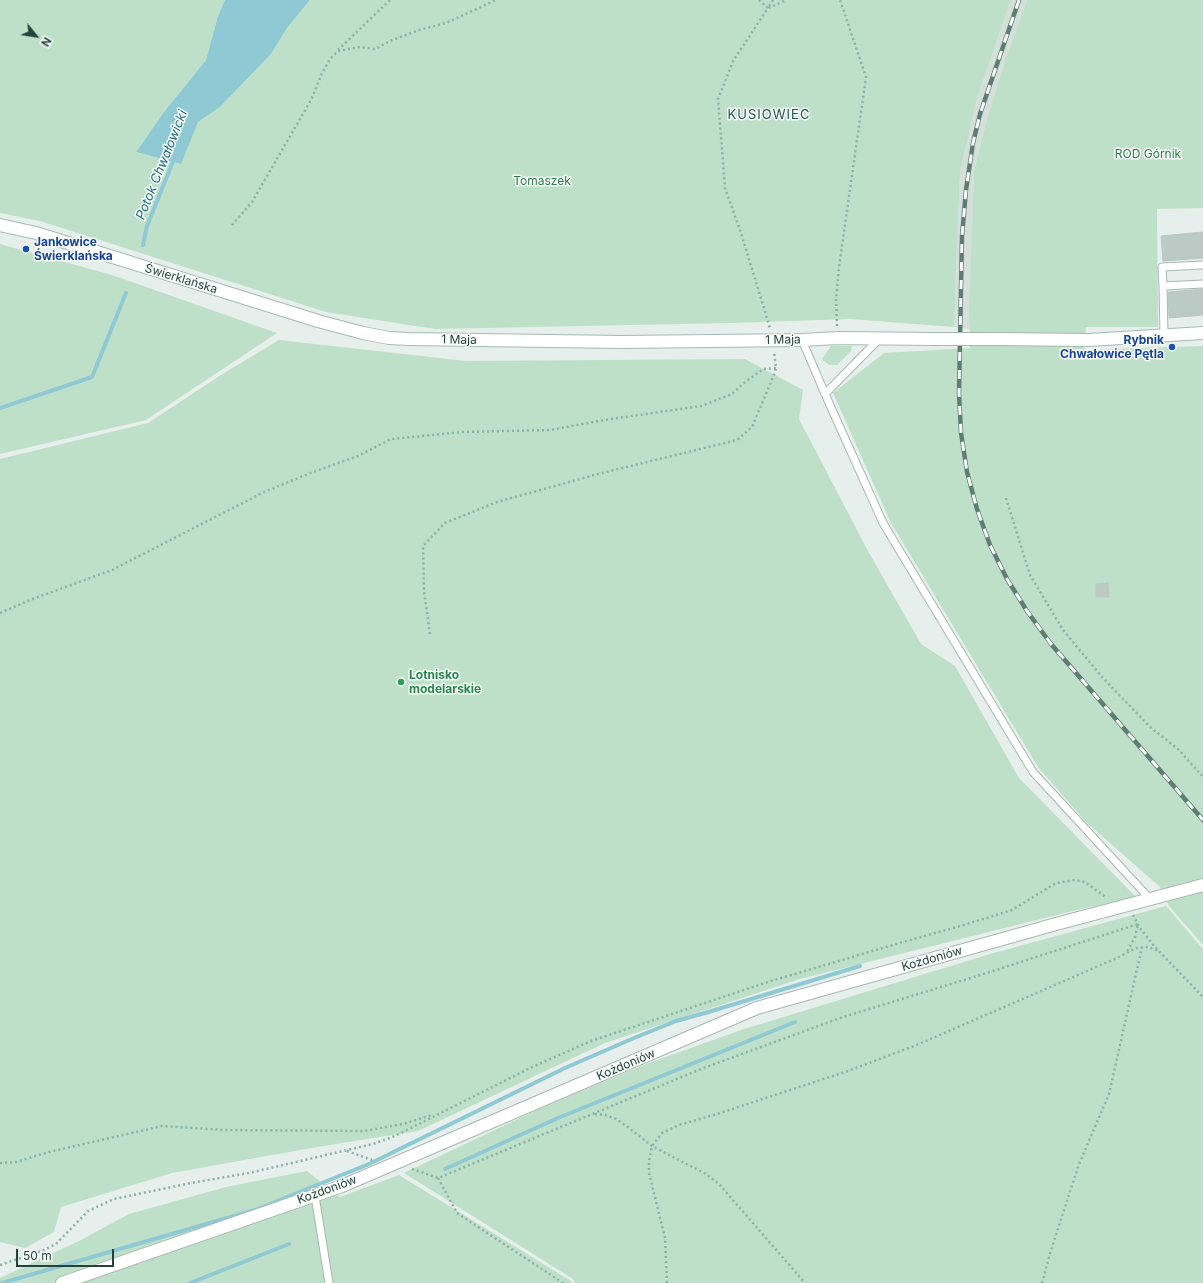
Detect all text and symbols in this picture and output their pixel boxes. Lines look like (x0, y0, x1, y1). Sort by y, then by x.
north arrow (16, 16, 56, 56)
text: N (38, 35, 55, 49)
district label: KUSIOWIEC (728, 107, 810, 123)
water label: Potok Chwałowicki (133, 108, 191, 222)
park label: ROD Górnik (1115, 147, 1181, 161)
park label: Tomaszek (513, 174, 571, 188)
place label: Jankowice Świerklańska (34, 235, 113, 263)
marker: Jankowice Świerklańska (21, 244, 31, 254)
street label: Świerklańska (143, 261, 219, 297)
street label: 1 Maja (441, 332, 477, 348)
street label: 1 Maja (765, 332, 801, 348)
place label: Rybnik Chwałowice Pętla (1060, 333, 1164, 361)
marker: Rybnik Chwałowice Pętla (1167, 342, 1177, 352)
place label: Lotnisko modelarskie (409, 668, 481, 696)
marker: Lotnisko modelarskie (396, 677, 406, 687)
street label: Kożdoniów (900, 943, 964, 975)
street label: Kożdoniów (594, 1046, 658, 1084)
street label: Kożdoniów (295, 1173, 359, 1207)
scale bar (18, 1241, 116, 1267)
text: 50 m (23, 1248, 52, 1263)

